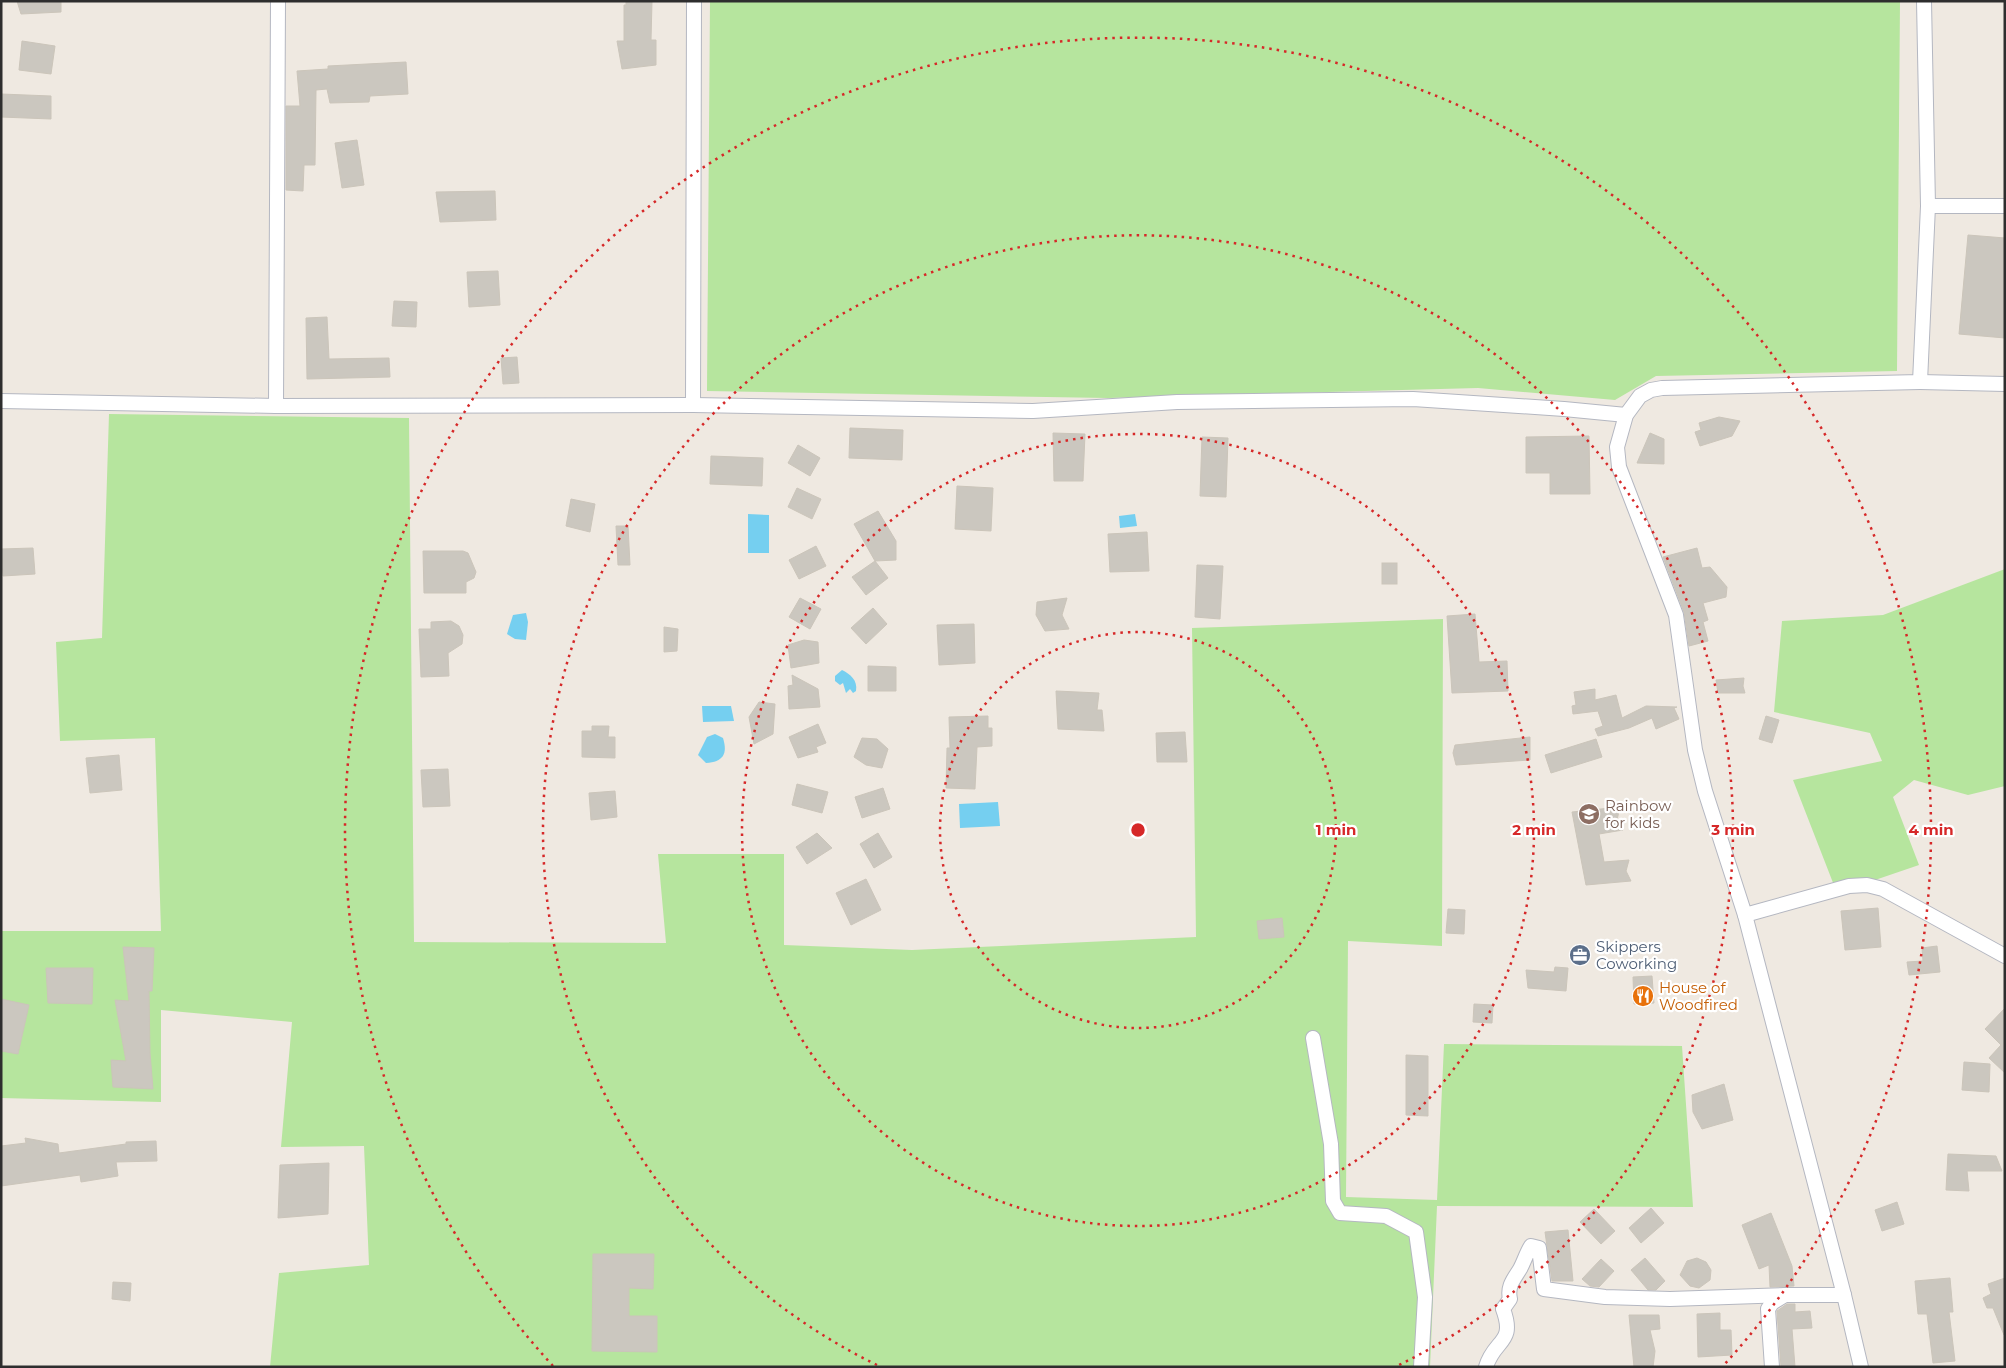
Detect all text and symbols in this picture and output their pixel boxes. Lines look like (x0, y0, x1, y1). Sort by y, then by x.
place label: Rainbow for kids (1605, 796, 1672, 832)
school or university icon: Rainbow for kids (1577, 802, 1601, 826)
text: 1 min (1316, 820, 1356, 839)
text: 2 min (1512, 820, 1556, 839)
text: 3 min (1710, 820, 1755, 839)
text: 4 min (1908, 820, 1954, 839)
centre of rings (1129, 821, 1147, 839)
place label: Skippers Coworking (1596, 937, 1677, 973)
office icon: Skippers Coworking (1568, 943, 1592, 967)
place label: House of Woodfired (1659, 978, 1738, 1014)
restaurant icon: House of Woodfired (1631, 984, 1655, 1008)

